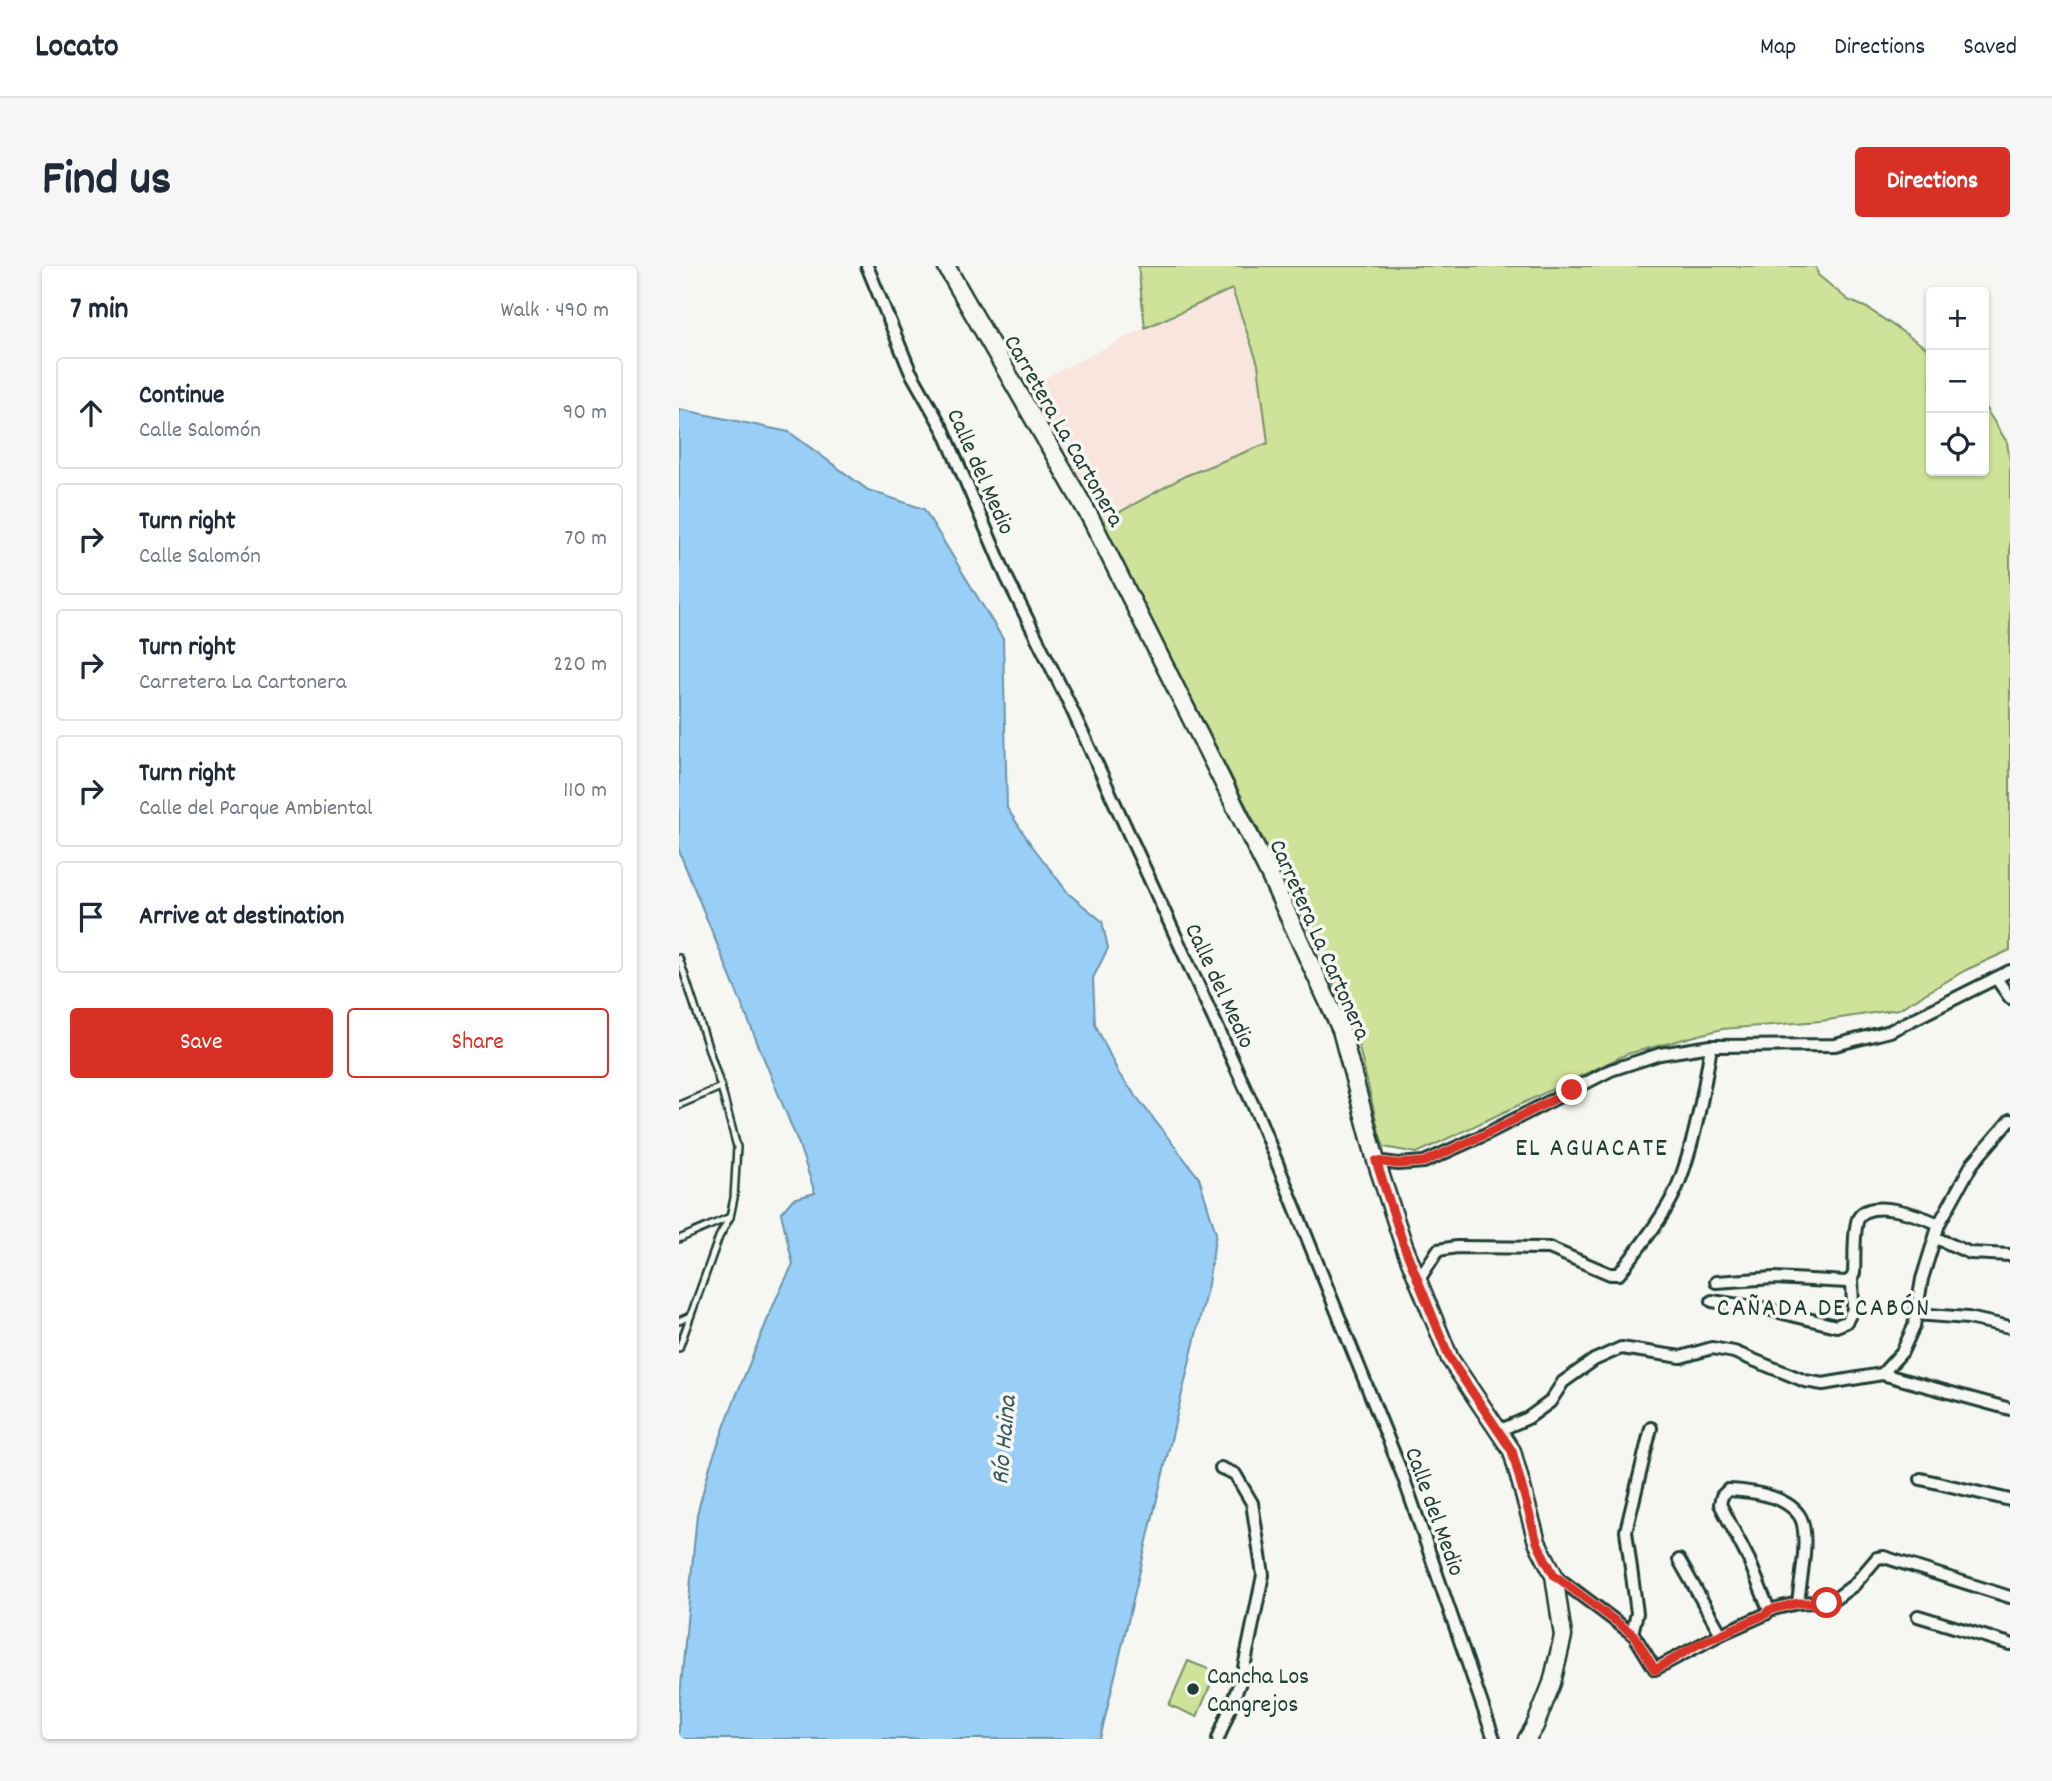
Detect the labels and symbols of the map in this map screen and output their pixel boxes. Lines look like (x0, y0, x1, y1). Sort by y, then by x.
street label: Carretera La Cartonera (994, 329, 1132, 534)
street label: Calle del Medio (936, 404, 1022, 541)
street label: Carretera La Cartonera (1259, 834, 1378, 1047)
street label: Calle del Medio (1174, 918, 1262, 1054)
route end (1556, 1074, 1587, 1105)
district label: EL AGUACATE (1515, 1131, 1669, 1168)
district label: CAÑADA DE CABÓN (1717, 1291, 1931, 1328)
water label: Río Haina (983, 1392, 1028, 1486)
street label: Calle del Medio (1394, 1443, 1472, 1581)
route start (1811, 1587, 1842, 1618)
place label: Cancha Los Cangrejos (1207, 1661, 1309, 1723)
marker: Cancha Los Cangrejos (1185, 1681, 1201, 1697)

